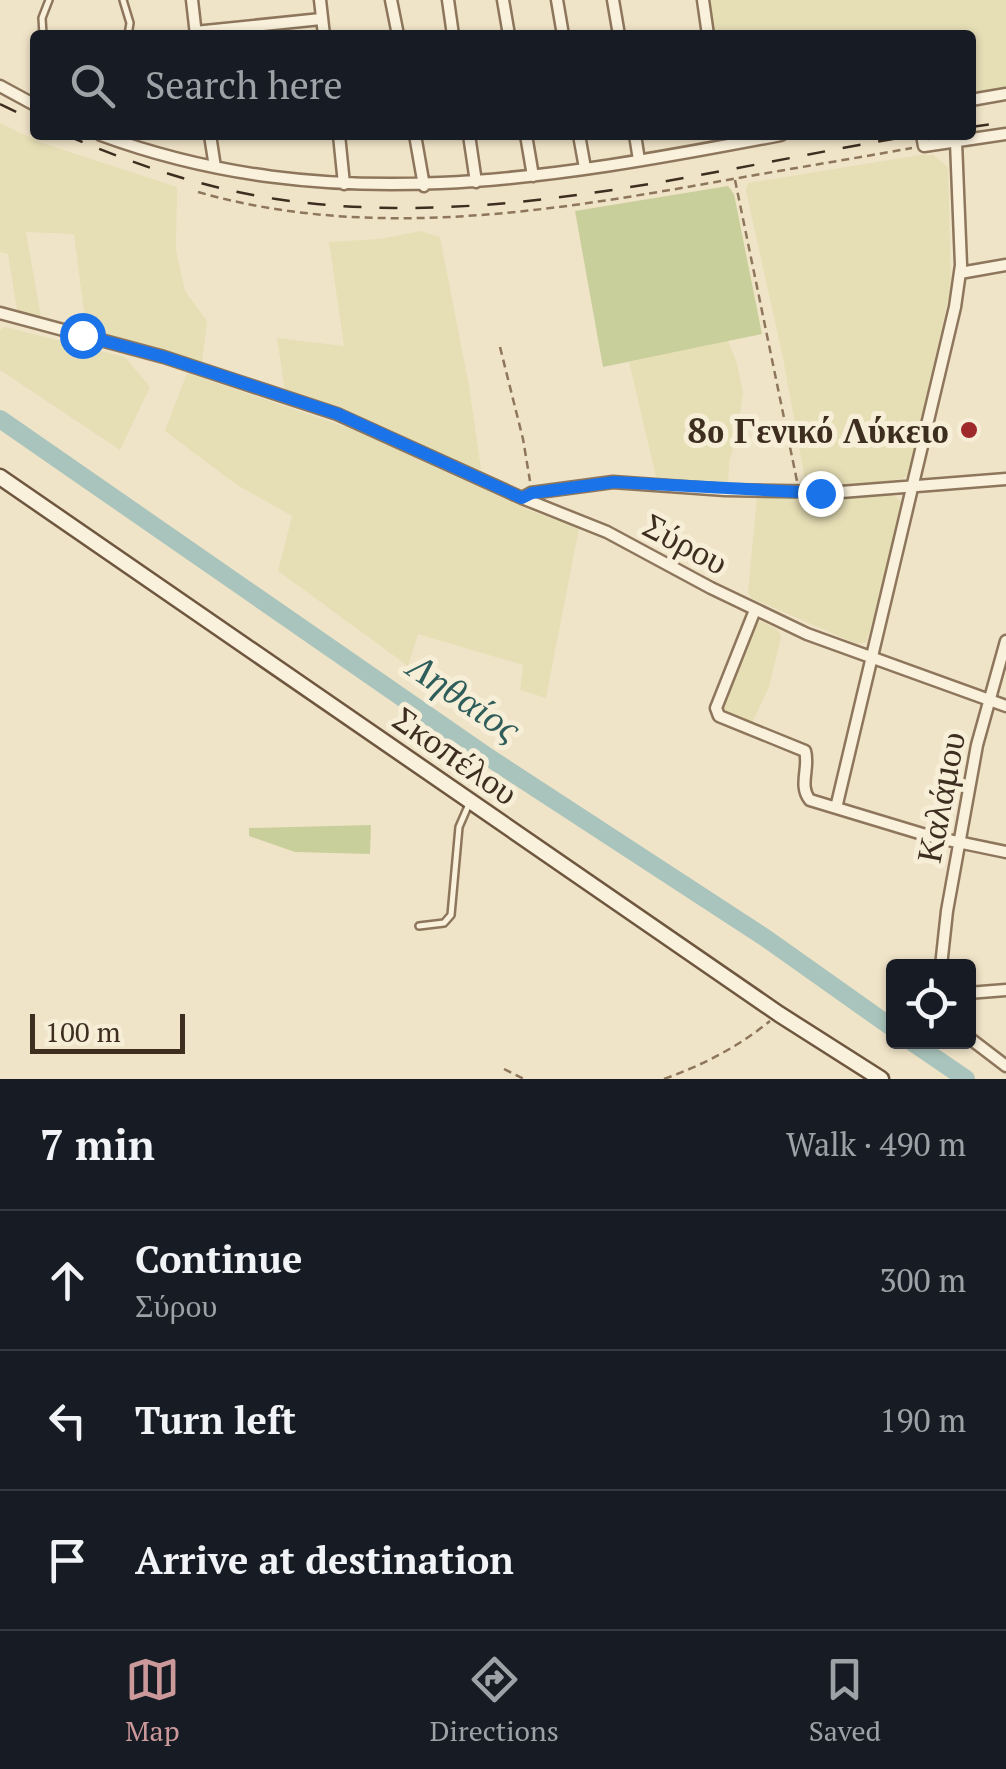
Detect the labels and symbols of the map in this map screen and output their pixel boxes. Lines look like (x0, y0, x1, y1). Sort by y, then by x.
route start (60, 313, 106, 359)
place label: 8ο Γενικό Λύκειο (687, 407, 949, 453)
marker: 8ο Γενικό Λύκειο (958, 419, 980, 441)
route end (798, 471, 844, 517)
street label: Σύρου (635, 502, 737, 584)
water label: Ληθαίος (397, 640, 531, 753)
street label: Σκοπέλου (384, 695, 528, 815)
street label: Καλάμου (905, 728, 975, 866)
scale bar (30, 1009, 185, 1054)

